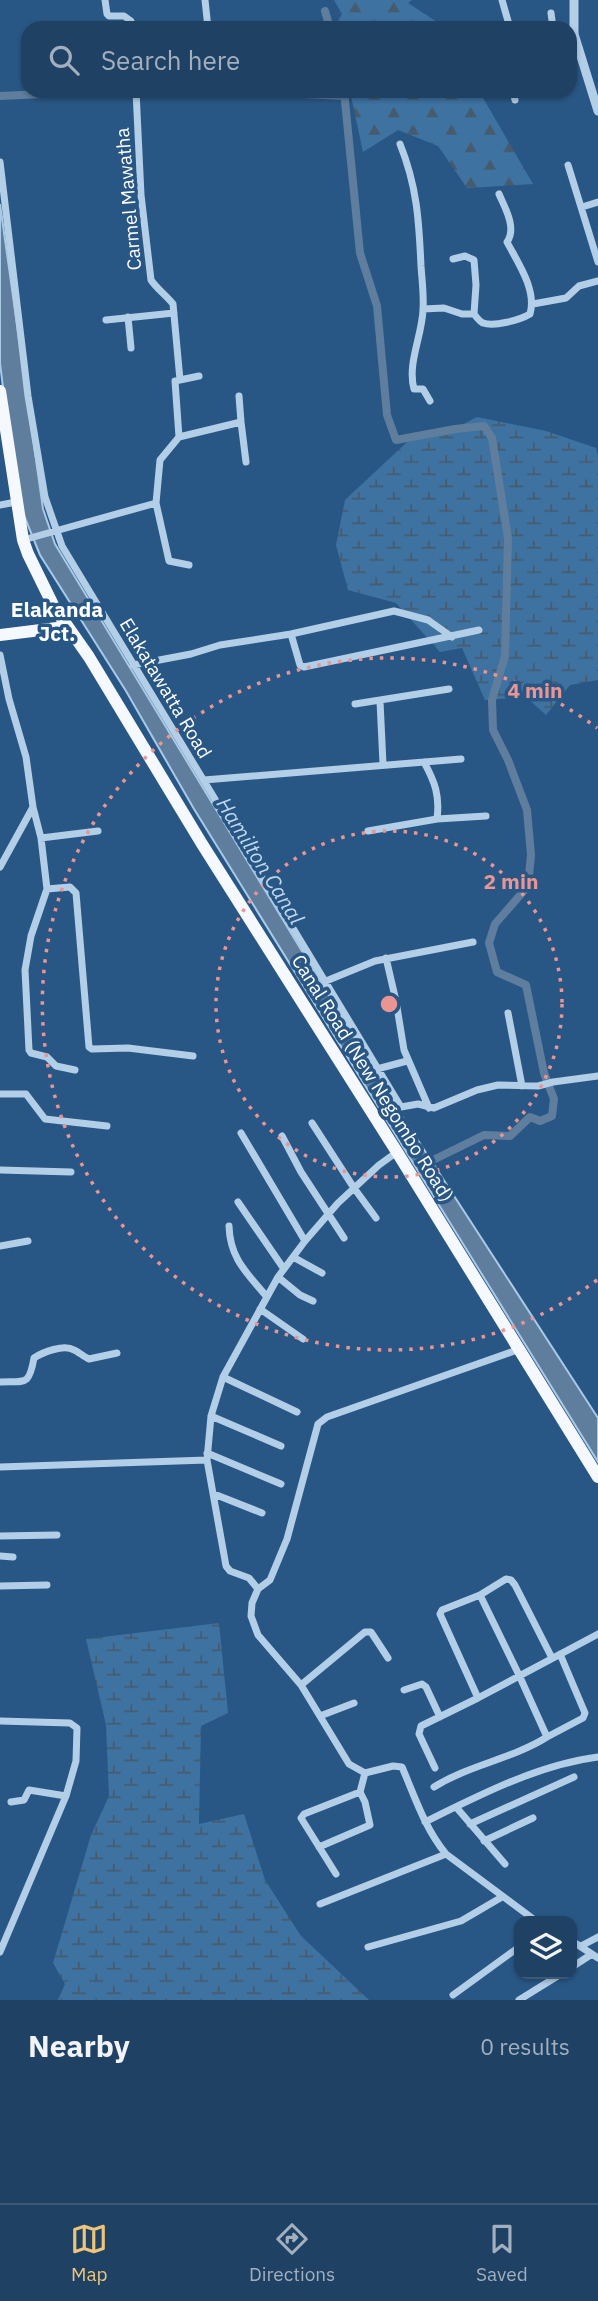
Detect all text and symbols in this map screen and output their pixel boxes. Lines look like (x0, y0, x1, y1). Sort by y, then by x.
search box (21, 21, 577, 98)
icon: search (45, 41, 83, 79)
text: Search here (101, 43, 240, 77)
street label: Carmel Mawatha (110, 127, 146, 271)
district label: Elakanda Jct. (11, 595, 103, 647)
street label: Elakatawatta Road (115, 614, 217, 762)
text: 4 min (508, 676, 562, 704)
water label: Hamilton Canal (211, 792, 311, 930)
text: 2 min (484, 867, 538, 895)
street label: Canal Road (New Negombo Road) (287, 950, 459, 1206)
centre of rings (377, 992, 401, 1016)
map controls (514, 1916, 577, 1979)
button: layers (514, 1916, 577, 1979)
text: Nearby (28, 2026, 130, 2065)
text: 0 results (480, 2031, 570, 2061)
tab: Map (70, 2220, 108, 2286)
tab: Directions (249, 2220, 335, 2286)
tab: Saved (476, 2220, 528, 2286)

